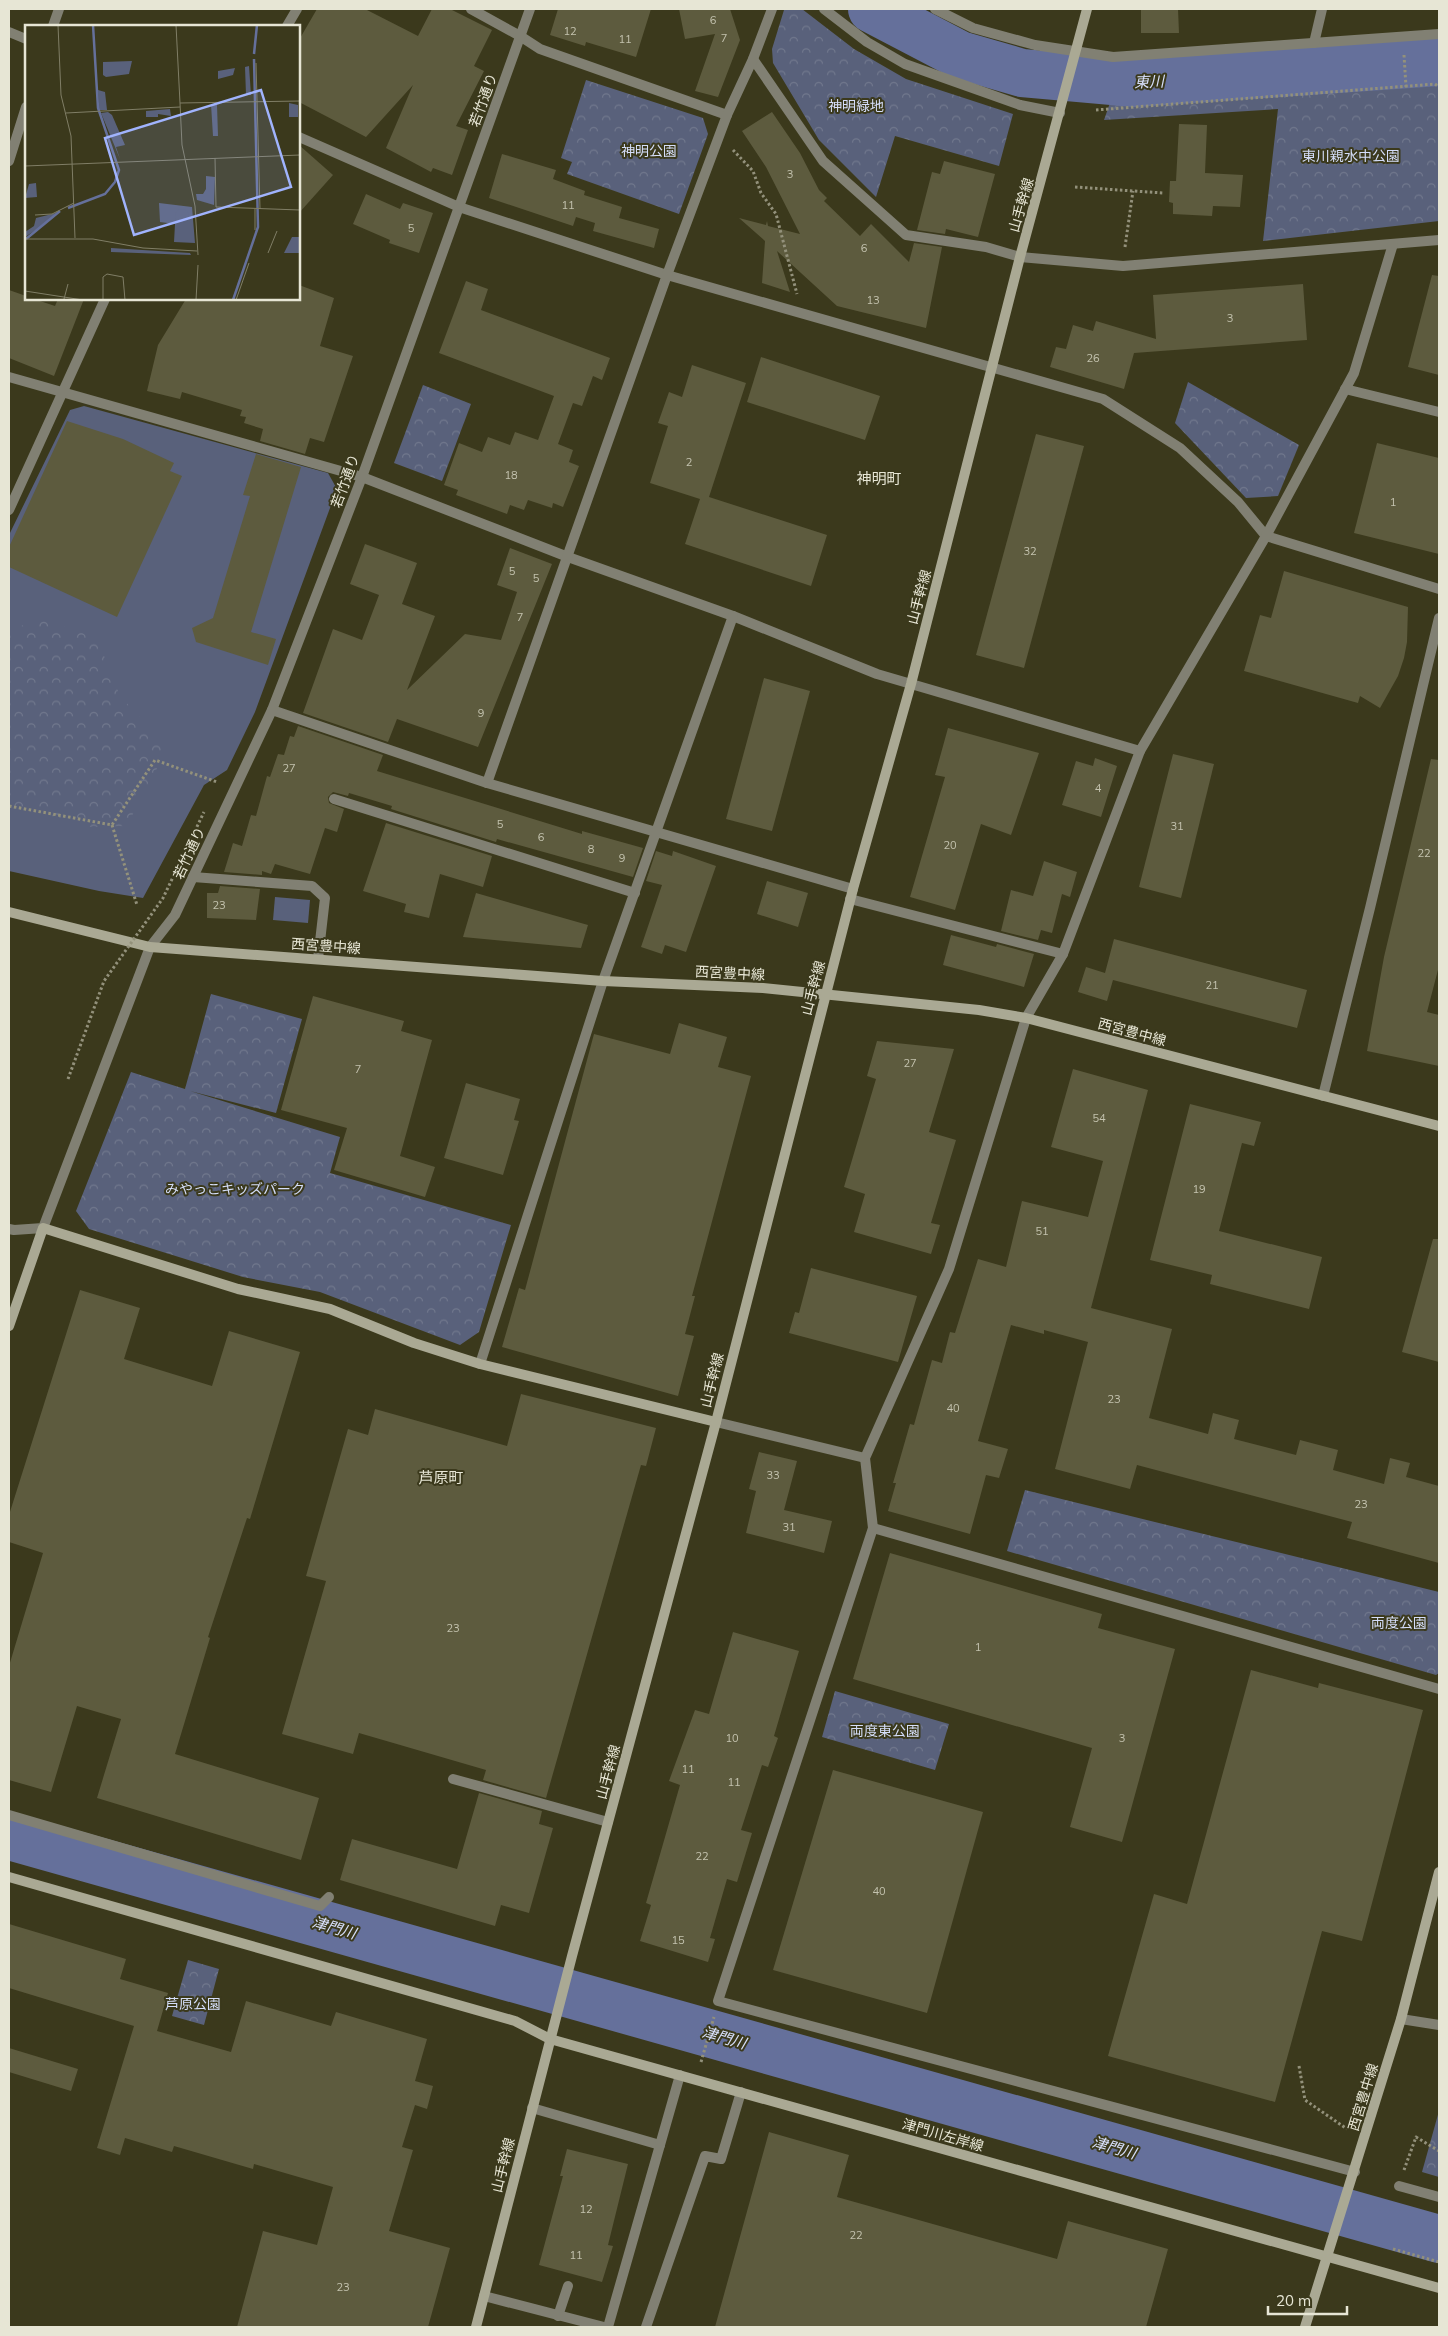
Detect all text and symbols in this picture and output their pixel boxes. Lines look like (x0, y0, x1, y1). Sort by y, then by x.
house number: 6 (710, 13, 717, 27)
house number: 12 (563, 24, 577, 38)
inset map (25, 25, 300, 300)
house number: 7 (721, 31, 727, 45)
house number: 11 (618, 32, 632, 46)
street label: 若竹通り (465, 71, 501, 129)
water label: 東川 (1134, 71, 1166, 92)
park label: 神明緑地 (828, 97, 884, 115)
park label: 神明公園 (621, 142, 677, 160)
park label: 東川親水中公園 (1302, 147, 1400, 165)
house number: 3 (787, 167, 793, 181)
street label: 山手幹線 (1005, 176, 1037, 234)
house number: 11 (561, 198, 575, 212)
house number: 5 (408, 221, 415, 235)
house number: 6 (861, 241, 868, 255)
house number: 13 (866, 293, 880, 307)
house number: 3 (1227, 311, 1233, 325)
house number: 26 (1086, 351, 1100, 365)
street label: 若竹通り (327, 452, 363, 510)
house number: 2 (686, 455, 693, 469)
house number: 18 (504, 468, 518, 482)
district label: 神明町 (856, 469, 902, 488)
house number: 1 (1390, 495, 1396, 509)
house number: 32 (1023, 544, 1037, 558)
house number: 5 (509, 564, 516, 578)
street label: 山手幹線 (903, 568, 935, 626)
house number: 5 (533, 571, 540, 585)
house number: 7 (517, 610, 523, 624)
house number: 9 (478, 706, 484, 720)
house number: 27 (282, 761, 296, 775)
house number: 4 (1095, 781, 1102, 795)
house number: 5 (497, 817, 504, 831)
house number: 31 (1170, 819, 1184, 833)
street label: 若竹通り (169, 824, 209, 882)
house number: 6 (538, 830, 545, 844)
house number: 20 (943, 838, 957, 852)
house number: 8 (588, 842, 595, 856)
house number: 22 (1417, 846, 1431, 860)
house number: 9 (619, 851, 625, 865)
house number: 23 (212, 898, 226, 912)
street label: 西宮豊中線 (290, 935, 362, 957)
street label: 山手幹線 (797, 959, 829, 1017)
street label: 西宮豊中線 (695, 962, 765, 984)
house number: 21 (1205, 978, 1219, 992)
street label: 西宮豊中線 (1096, 1014, 1168, 1050)
house number: 27 (903, 1056, 917, 1070)
house number: 7 (355, 1062, 361, 1076)
house number: 54 (1092, 1111, 1106, 1125)
park label: みやっこキッズパーク (165, 1180, 305, 1198)
house number: 19 (1192, 1182, 1206, 1196)
house number: 51 (1035, 1224, 1049, 1238)
street label: 山手幹線 (696, 1351, 728, 1409)
house number: 23 (1107, 1392, 1121, 1406)
house number: 40 (946, 1401, 960, 1415)
district label: 芦原町 (418, 1468, 464, 1487)
house number: 33 (766, 1468, 780, 1482)
house number: 23 (1354, 1497, 1368, 1511)
house number: 31 (782, 1520, 796, 1534)
park label: 両度公園 (1371, 1614, 1427, 1632)
house number: 23 (446, 1621, 460, 1635)
house number: 1 (975, 1640, 981, 1654)
park label: 両度東公園 (850, 1722, 920, 1740)
house number: 10 (725, 1731, 739, 1745)
house number: 3 (1119, 1731, 1125, 1745)
street label: 山手幹線 (592, 1743, 624, 1801)
house number: 11 (681, 1762, 695, 1776)
house number: 11 (727, 1775, 741, 1789)
house number: 22 (695, 1849, 709, 1863)
house number: 40 (872, 1884, 886, 1898)
water label: 津門川 (310, 1912, 360, 1943)
house number: 15 (671, 1933, 685, 1947)
park label: 芦原公園 (165, 1995, 221, 2013)
water label: 津門川 (700, 2022, 750, 2053)
street label: 西宮豊中線 (1344, 2061, 1382, 2133)
street label: 津門川左岸線 (900, 2115, 986, 2155)
water label: 津門川 (1090, 2132, 1140, 2163)
street label: 山手幹線 (487, 2136, 519, 2194)
house number: 12 (579, 2202, 593, 2216)
house number: 22 (849, 2228, 863, 2242)
house number: 11 (569, 2248, 583, 2262)
house number: 23 (336, 2280, 350, 2294)
scale bar (1268, 2284, 1347, 2316)
text: 20 m (1276, 2291, 1311, 2310)

